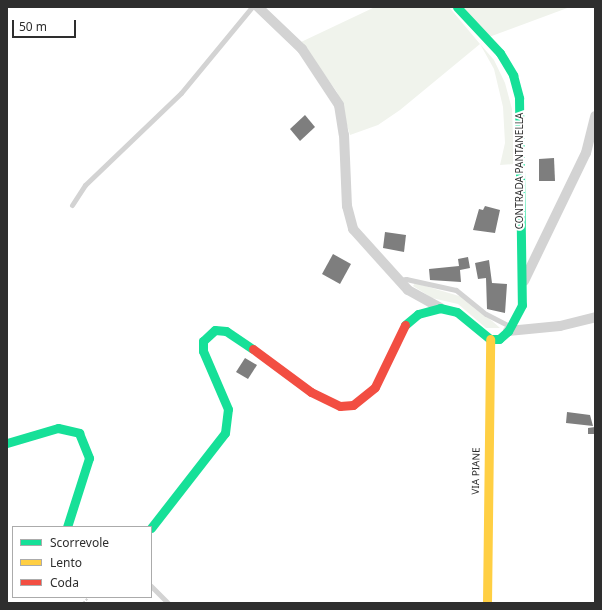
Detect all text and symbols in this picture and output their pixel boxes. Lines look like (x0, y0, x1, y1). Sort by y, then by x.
scale bar (14, 12, 78, 38)
text: 50 m (19, 18, 47, 35)
street label: CONTRADA PANTANELLA (514, 113, 526, 229)
street label: VIA PIANE (470, 447, 482, 495)
legend (12, 526, 152, 598)
text: Scorrevole (50, 534, 109, 551)
text: Lento (50, 554, 82, 571)
text: Coda (50, 574, 79, 591)

